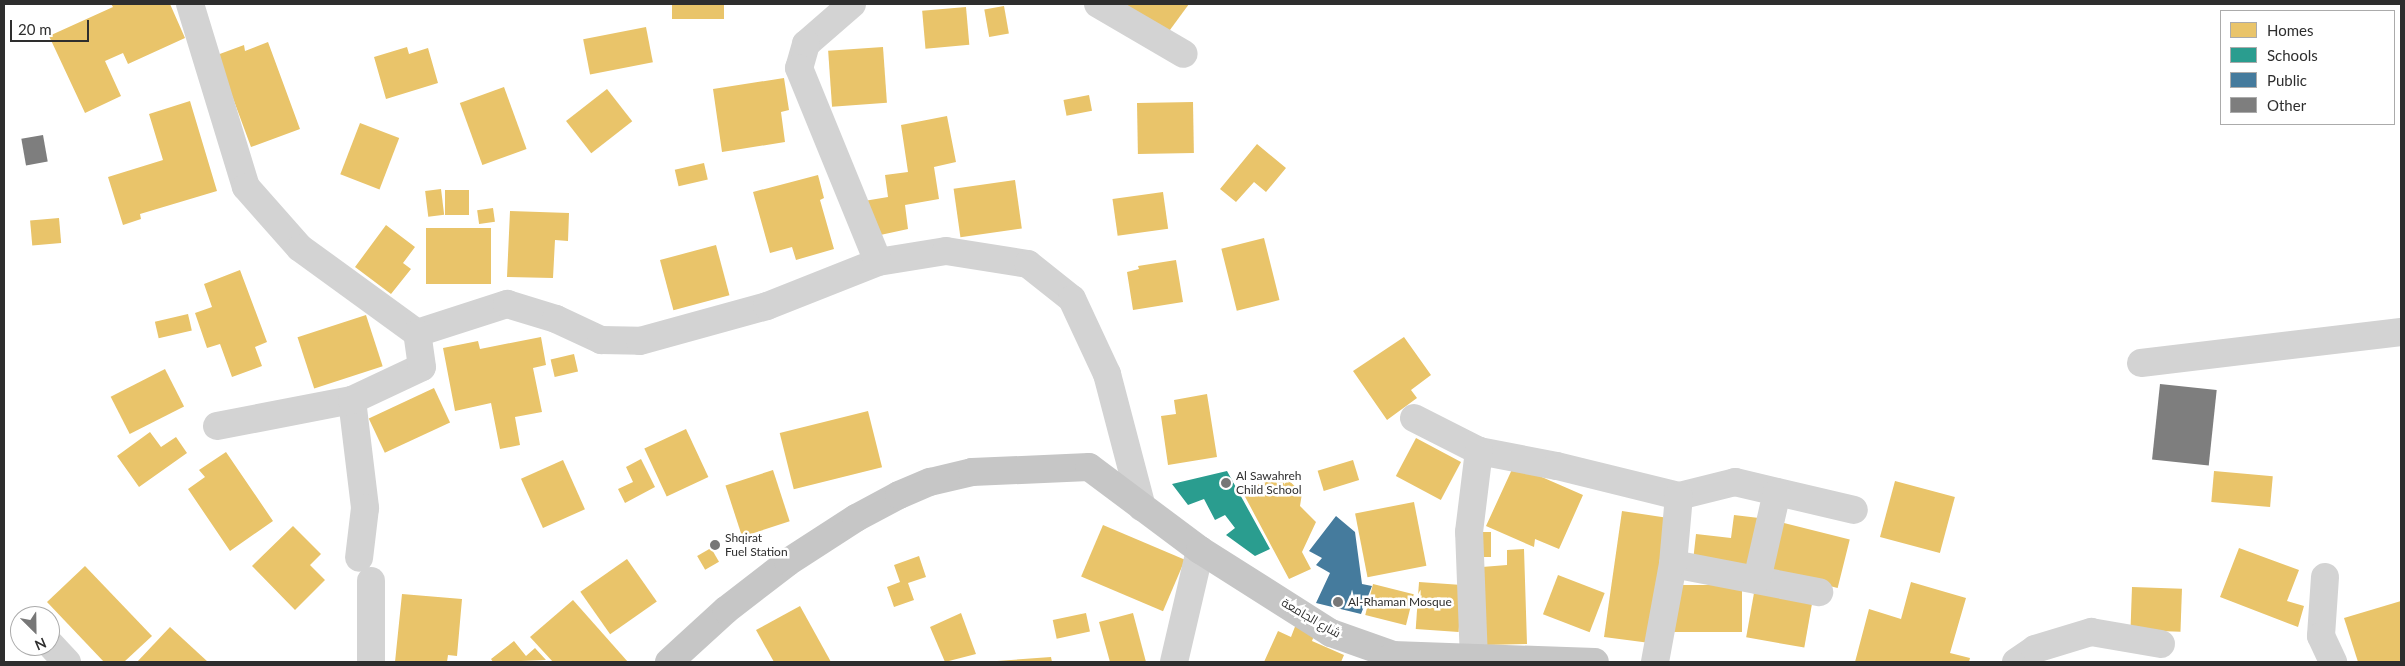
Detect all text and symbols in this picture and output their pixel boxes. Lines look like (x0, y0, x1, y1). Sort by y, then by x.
scale bar (12, 10, 91, 42)
legend (2220, 10, 2395, 125)
text: 20 m (18, 20, 52, 38)
text: Homes (2267, 21, 2313, 39)
text: Schools (2267, 46, 2318, 64)
text: Public (2267, 71, 2307, 89)
text: Other (2267, 96, 2306, 114)
place label: Al Sawahreh Child School (1236, 469, 1302, 497)
marker: Al Sawahreh Child School (1220, 477, 1232, 489)
place label: Shqirat Fuel Station (725, 531, 788, 559)
marker: Shqirat Fuel Station (709, 539, 721, 551)
street label: شارع الجامعة (1279, 595, 1343, 641)
place label: Al-Rhaman Mosque (1348, 595, 1452, 609)
marker: Al-Rhaman Mosque (1332, 596, 1344, 608)
north arrow (10, 606, 60, 656)
text: N (32, 634, 49, 654)

